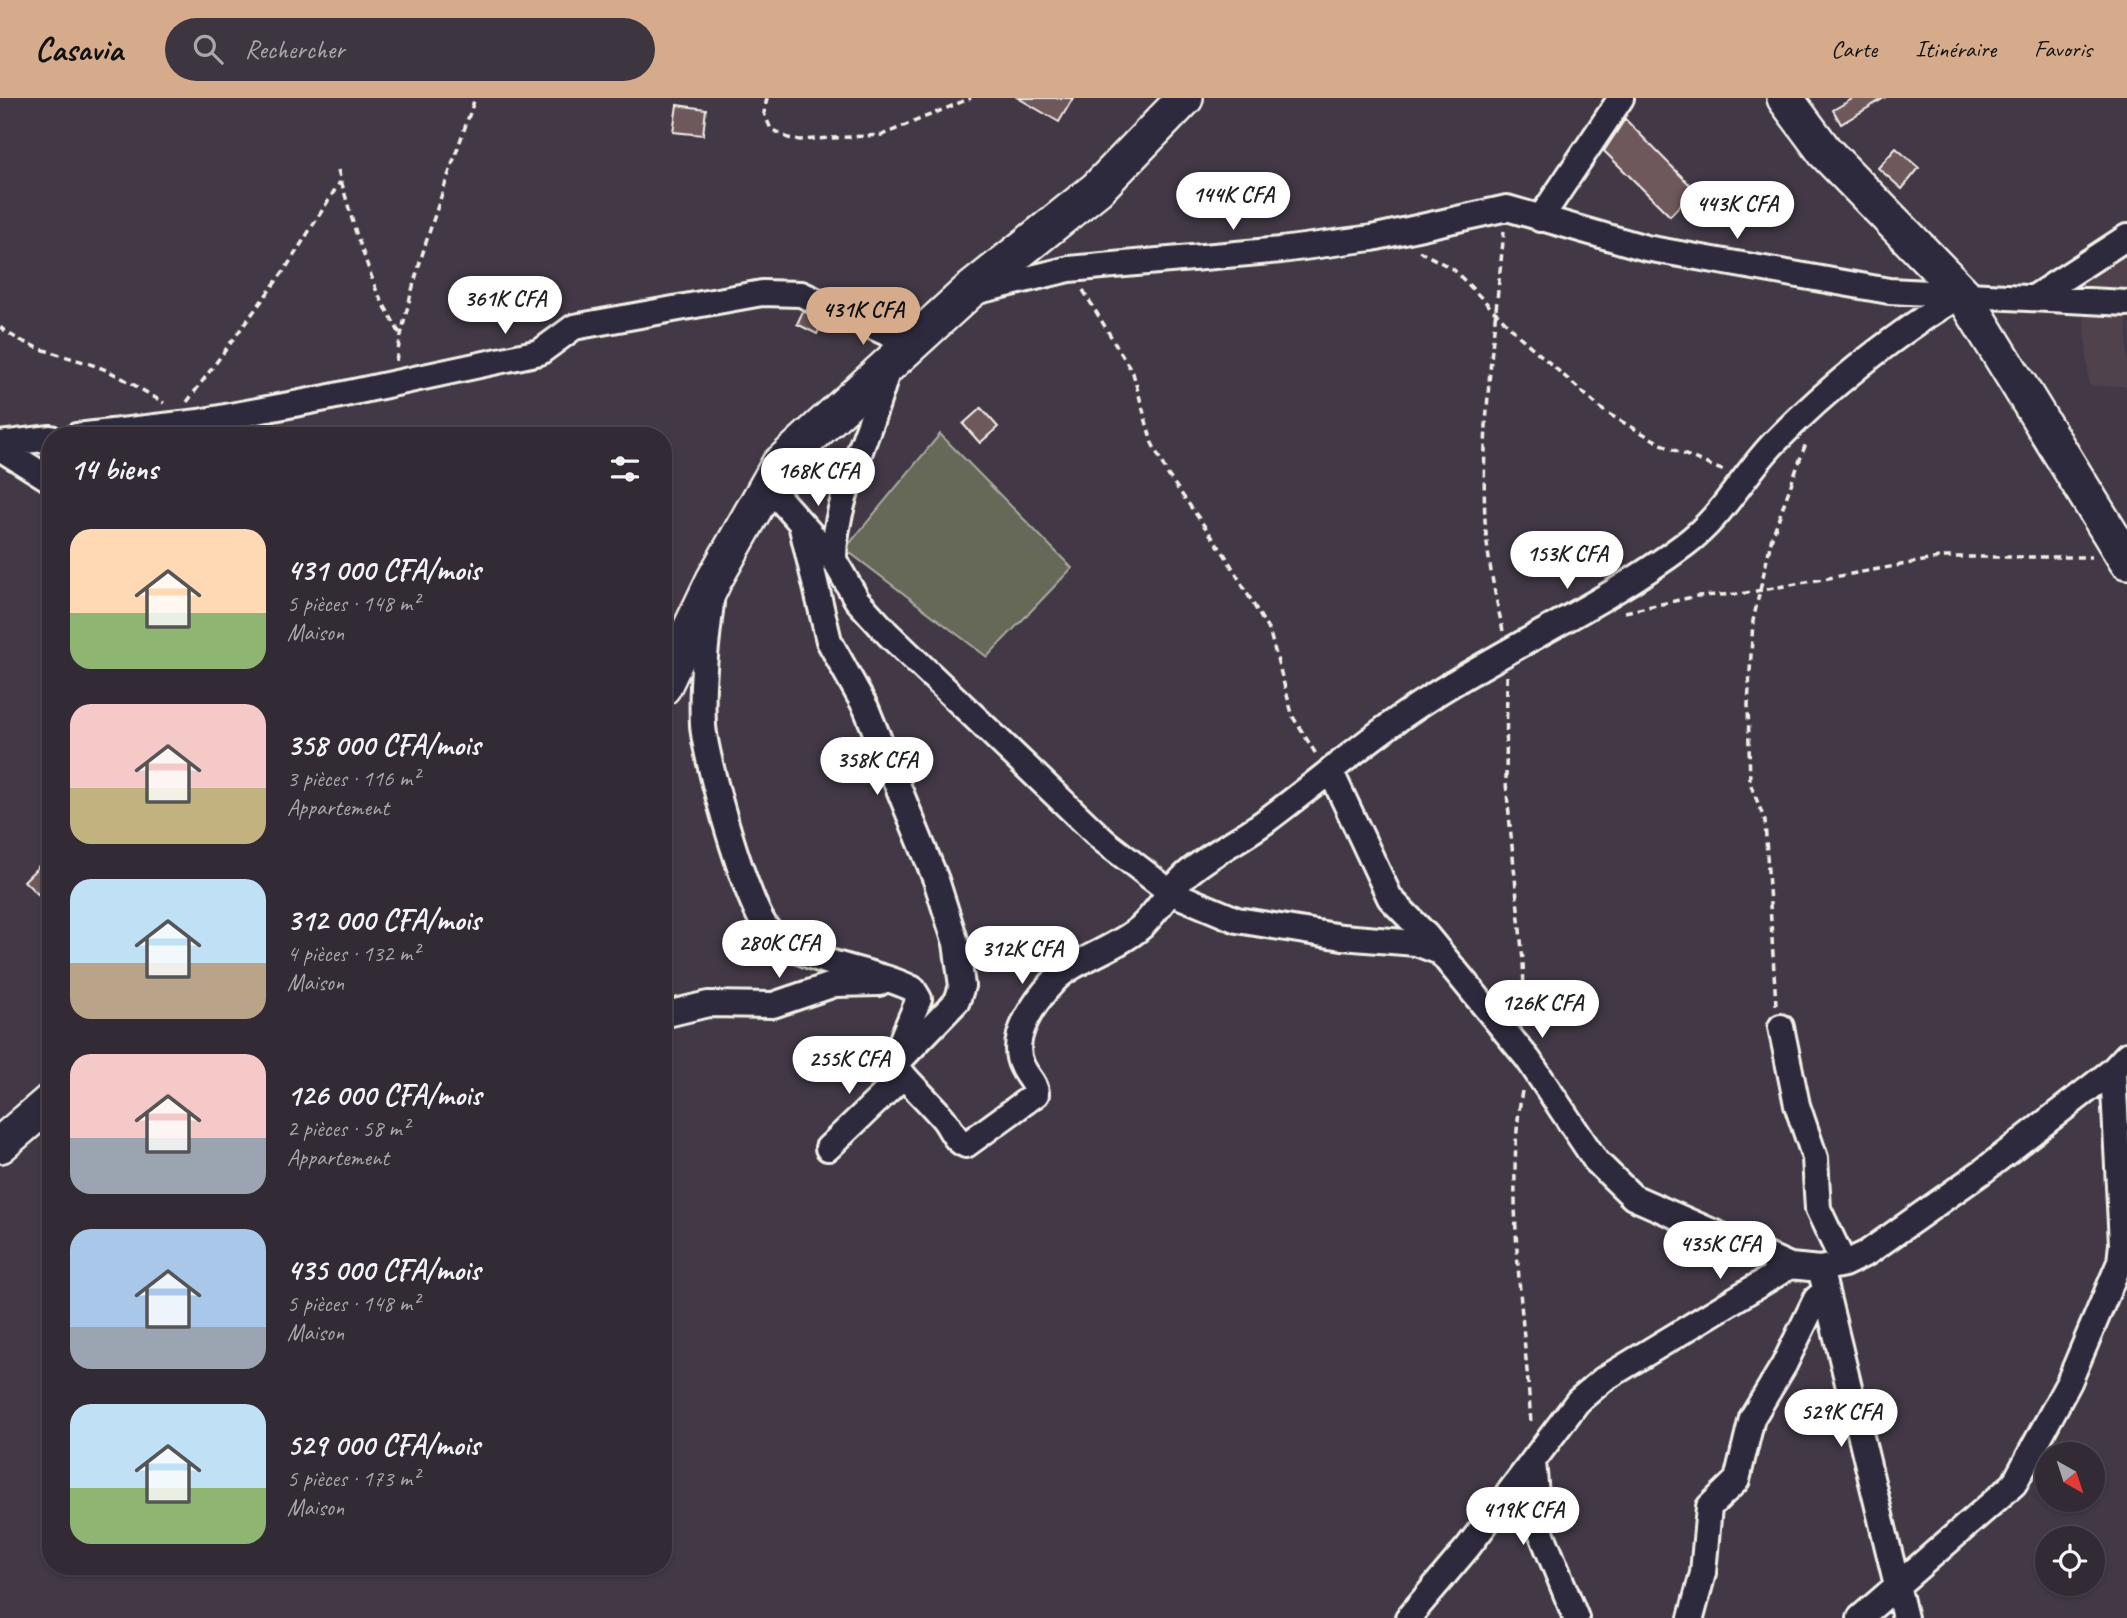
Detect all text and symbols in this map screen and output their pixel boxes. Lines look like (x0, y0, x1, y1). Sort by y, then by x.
search box (165, 18, 655, 81)
text: Casavia (35, 28, 123, 70)
icon: search (189, 30, 227, 68)
text: Rechercher (245, 33, 345, 66)
text: Carte (1831, 34, 1877, 64)
text: Itinéraire (1915, 34, 1996, 64)
text: Favoris (2034, 34, 2092, 64)
pin: 144K CFA (1161, 172, 1305, 232)
text: 144K CFA (1192, 180, 1274, 209)
pin: 443K CFA (1665, 181, 1809, 241)
text: 443K CFA (1696, 189, 1778, 218)
pin: 361K CFA (433, 276, 577, 336)
text: 361K CFA (464, 284, 546, 313)
pin: 431K CFA (791, 288, 935, 347)
text: 431K CFA (822, 295, 904, 324)
pin: 168K CFA (746, 448, 890, 508)
text: 14 biens (70, 450, 158, 488)
icon: filters (606, 450, 644, 488)
text: 168K CFA (777, 456, 859, 485)
pin: 153K CFA (1495, 532, 1639, 591)
text: 153K CFA (1526, 539, 1608, 568)
text: 431 000 CFA/mois (287, 551, 481, 589)
icon: home (126, 557, 210, 641)
text: 5 pièces · 148 m² (287, 589, 419, 618)
text: Maison (287, 618, 344, 647)
text: 358 000 CFA/mois (287, 726, 480, 764)
icon: home (126, 732, 210, 816)
pin: 358K CFA (805, 738, 949, 797)
text: 358K CFA (836, 745, 918, 774)
text: 3 pièces · 116 m² (287, 764, 419, 793)
text: Appartement (287, 793, 389, 822)
text: 312 000 CFA/mois (287, 901, 481, 939)
icon: home (126, 907, 210, 991)
pin: 280K CFA (707, 920, 851, 980)
pin: 312K CFA (950, 926, 1094, 986)
text: 280K CFA (738, 928, 820, 957)
text: 312K CFA (981, 934, 1063, 963)
text: 4 pièces · 132 m² (287, 939, 419, 968)
text: Maison (287, 968, 344, 997)
pin: 126K CFA (1470, 981, 1614, 1040)
text: 126K CFA (1501, 988, 1583, 1017)
pin: 255K CFA (777, 1037, 921, 1096)
text: 255K CFA (809, 1044, 889, 1073)
text: 126 000 CFA/mois (287, 1076, 481, 1114)
icon: home (126, 1082, 210, 1166)
text: 2 pièces · 58 m² (287, 1114, 409, 1143)
text: Appartement (287, 1143, 389, 1172)
pin: 435K CFA (1648, 1222, 1792, 1281)
text: 435K CFA (1679, 1229, 1761, 1258)
text: 435 000 CFA/mois (287, 1251, 480, 1289)
icon: home (126, 1257, 210, 1341)
text: 5 pièces · 148 m² (287, 1289, 419, 1318)
text: Maison (287, 1318, 344, 1347)
pin: 529K CFA (1769, 1390, 1913, 1449)
text: 529K CFA (1801, 1397, 1881, 1426)
text: 529 000 CFA/mois (287, 1426, 480, 1464)
icon: home (126, 1432, 210, 1516)
north arrow (2035, 1442, 2105, 1512)
map controls (2035, 1442, 2105, 1596)
text: 5 pièces · 173 m² (287, 1464, 419, 1493)
pin: 419K CFA (1451, 1488, 1595, 1547)
text: Maison (287, 1493, 344, 1522)
text: 419K CFA (1482, 1495, 1564, 1524)
button: locate (2035, 1526, 2105, 1596)

